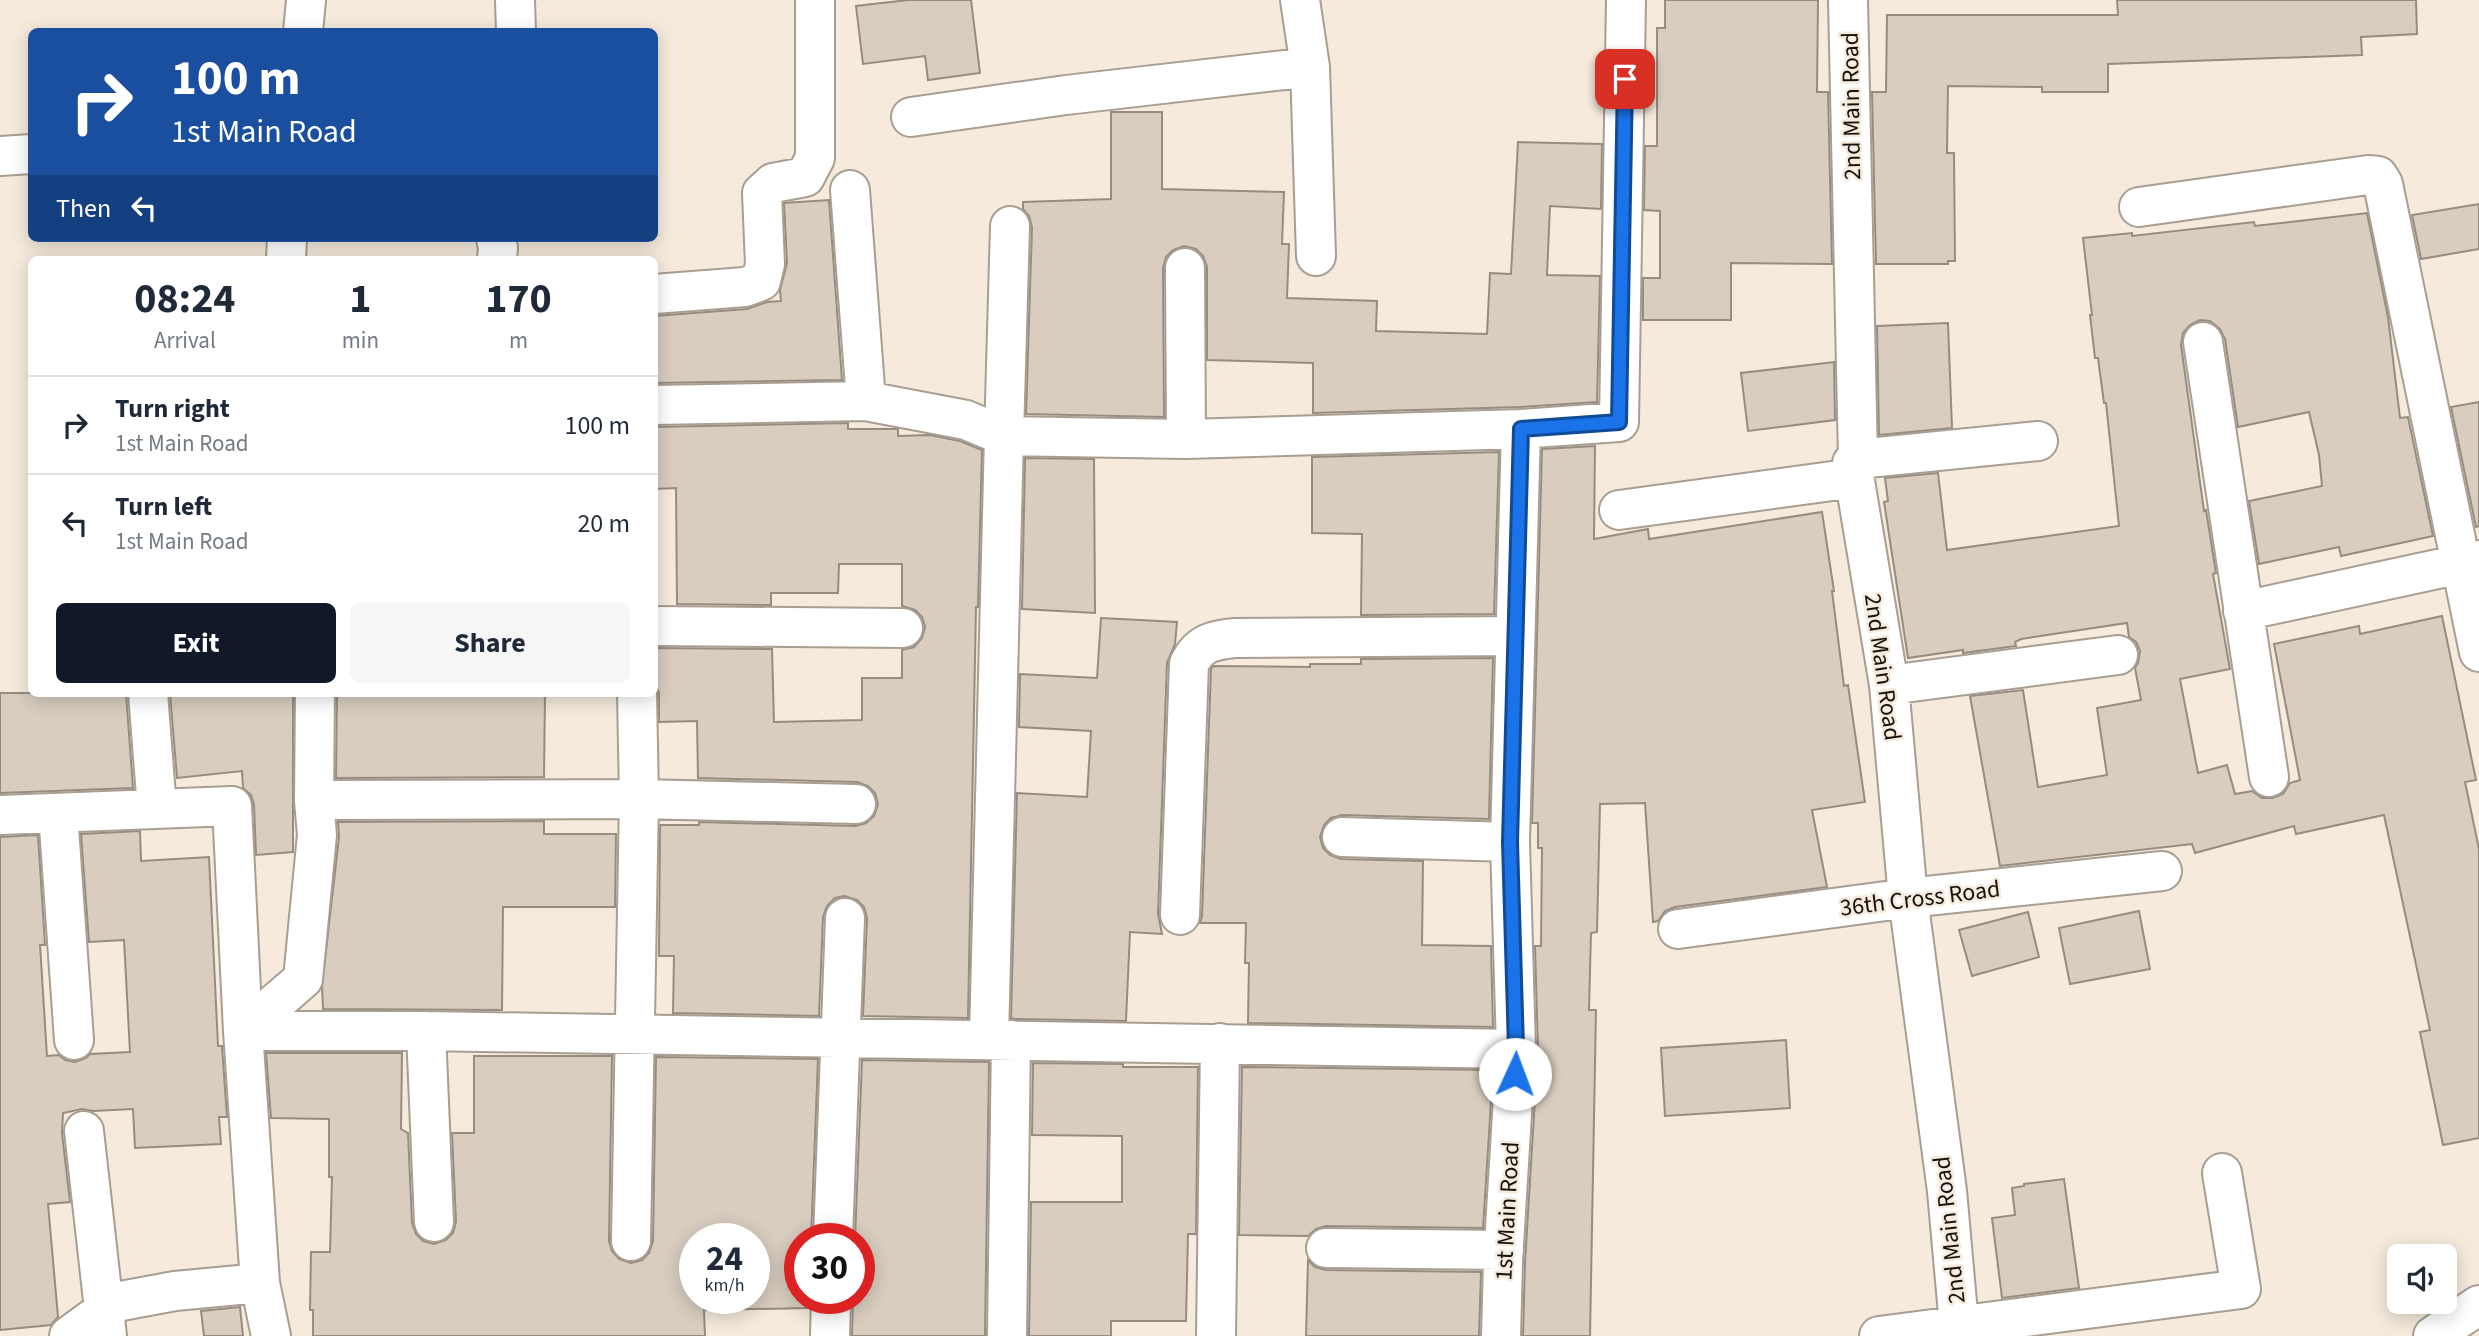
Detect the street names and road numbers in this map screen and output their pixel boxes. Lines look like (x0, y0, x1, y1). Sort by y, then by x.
street label: 2nd Main Road (1833, 32, 1870, 180)
street label: 2nd Main Road (1855, 591, 1910, 743)
street label: 36th Cross Road (1838, 871, 2002, 926)
street label: 1st Main Road (1486, 1141, 1529, 1282)
street label: 2nd Main Road (1924, 1154, 1975, 1305)

